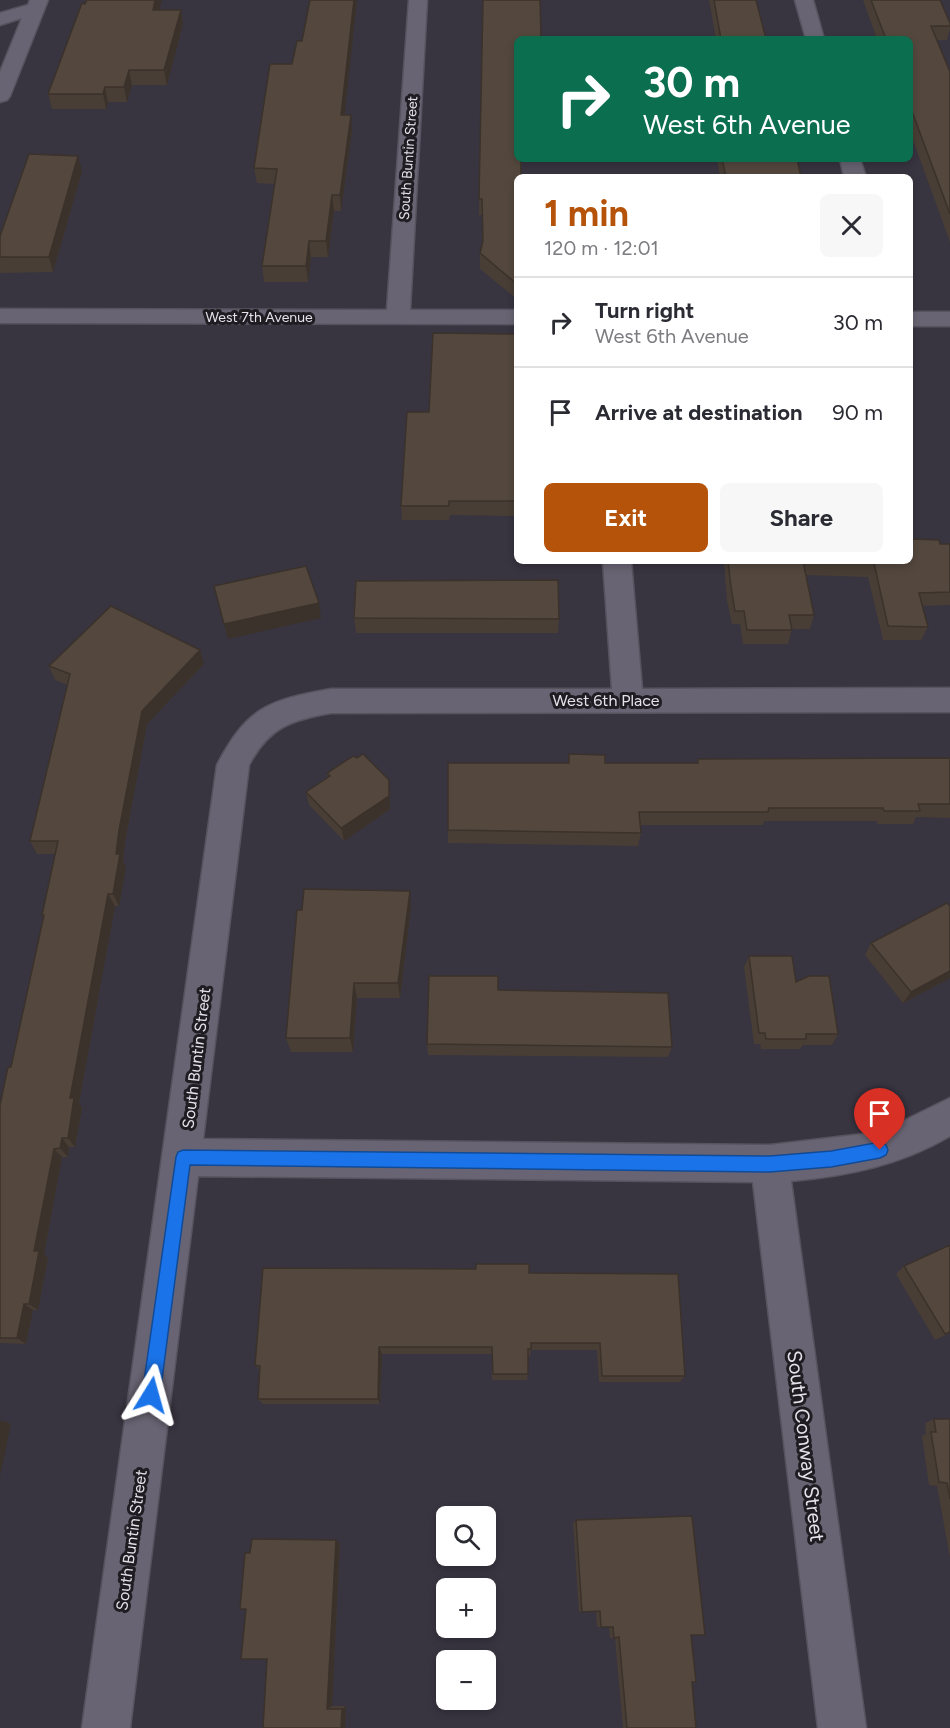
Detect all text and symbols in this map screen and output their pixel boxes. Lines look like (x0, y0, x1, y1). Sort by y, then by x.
text: 30 m (643, 57, 740, 108)
icon: right (544, 60, 622, 138)
street label: South Buntin Street (396, 95, 421, 221)
text: West 6th Avenue (643, 108, 851, 141)
text: 1 min (544, 192, 629, 235)
button: close (820, 194, 883, 257)
text: 120 m · 12:01 (544, 236, 659, 260)
text: Turn right (595, 297, 694, 324)
icon: right (544, 306, 577, 339)
street label: West 7th Avenue (205, 309, 313, 326)
text: 30 m (833, 309, 883, 336)
text: West 6th Avenue (595, 324, 749, 348)
icon: arrive (544, 396, 577, 429)
text: Arrive at destination (595, 399, 803, 426)
text: 90 m (832, 399, 883, 426)
button: Exit (544, 483, 708, 552)
button: Share (720, 483, 883, 552)
street label: West 6th Place (552, 691, 660, 710)
street label: South Buntin Street (178, 986, 215, 1130)
pin (854, 1088, 905, 1150)
icon: arrive (863, 1097, 896, 1130)
street label: South Conway Street (782, 1349, 830, 1543)
position arrow (119, 1363, 183, 1427)
street label: South Buntin Street (112, 1468, 151, 1612)
map controls (436, 1506, 496, 1710)
button: search (436, 1506, 496, 1566)
button: + (436, 1578, 496, 1638)
button: − (436, 1650, 496, 1710)

